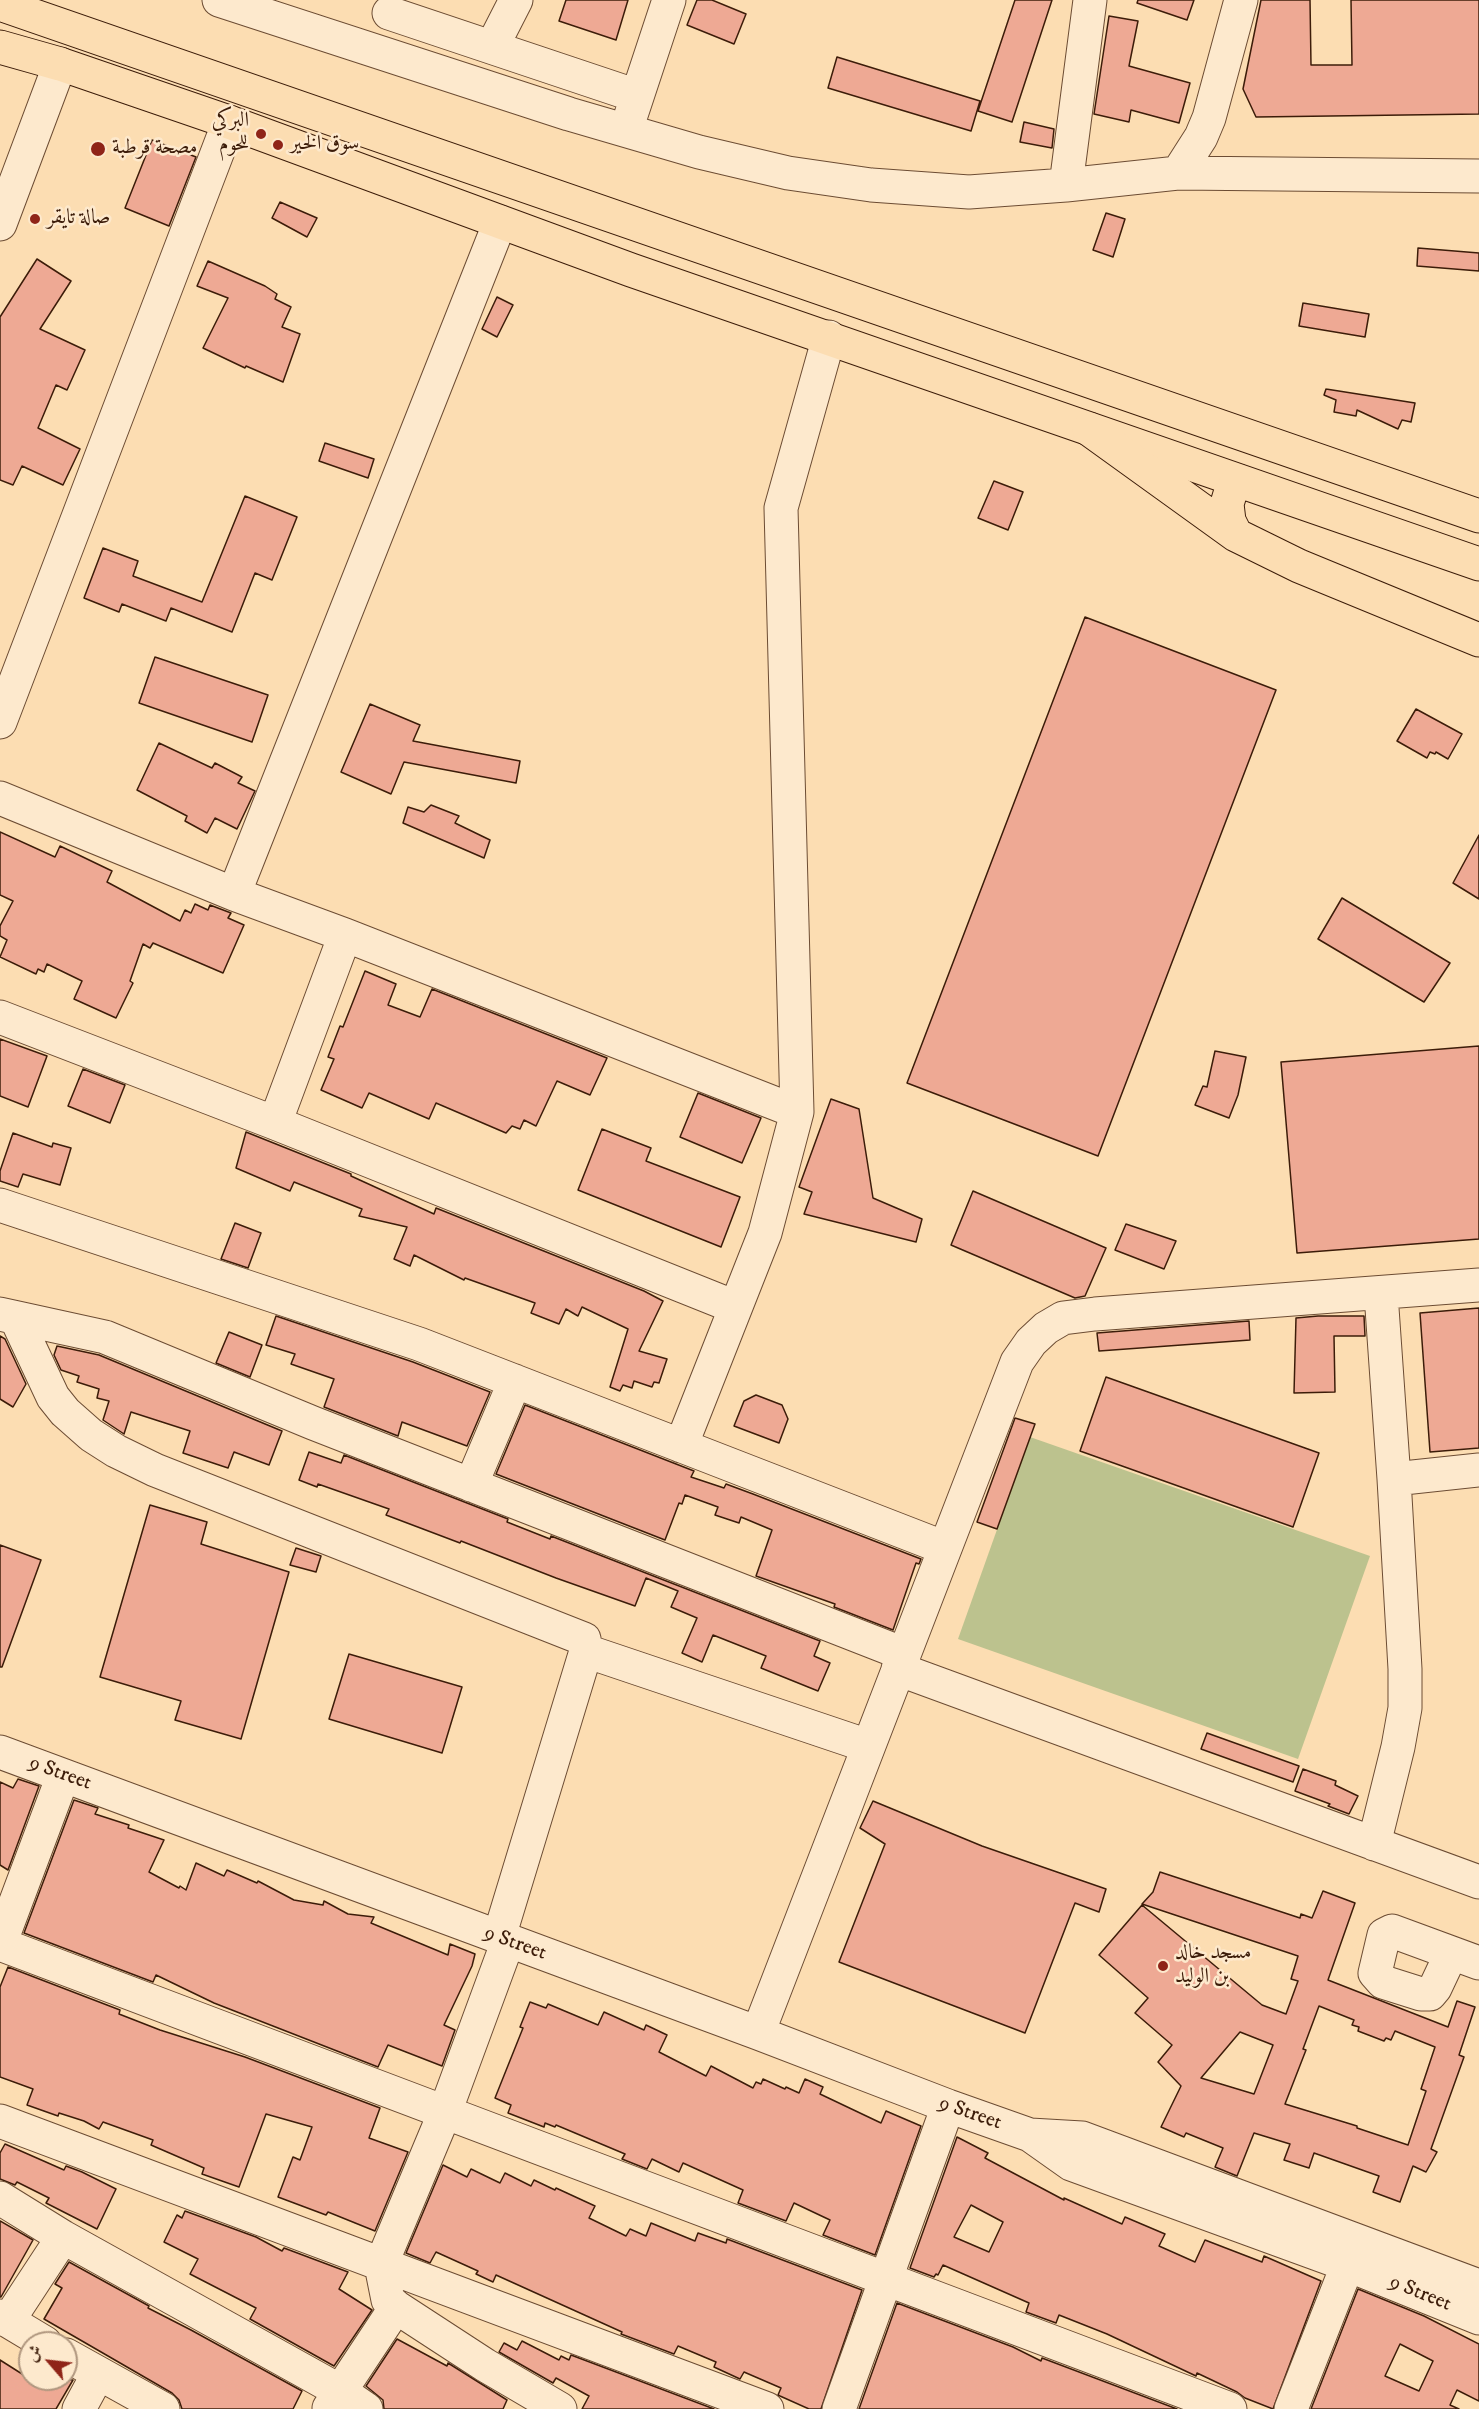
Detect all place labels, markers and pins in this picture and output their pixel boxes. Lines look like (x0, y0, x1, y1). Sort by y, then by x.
place label: البركي للحوم (212, 109, 249, 159)
marker: البركي للحوم (254, 127, 268, 141)
place label: سوق الخير (290, 132, 359, 158)
place label: مصحة قرطبة (112, 136, 197, 162)
marker: سوق الخير (271, 138, 285, 152)
marker: مصحة قرطبة (89, 140, 107, 158)
place label: صالة تايقر (47, 206, 110, 232)
marker: صالة تايقر (28, 212, 42, 226)
place label: مسجد خالد بن الوليد (1175, 1941, 1251, 1991)
marker: مسجد خالد بن الوليد (1156, 1959, 1170, 1973)

